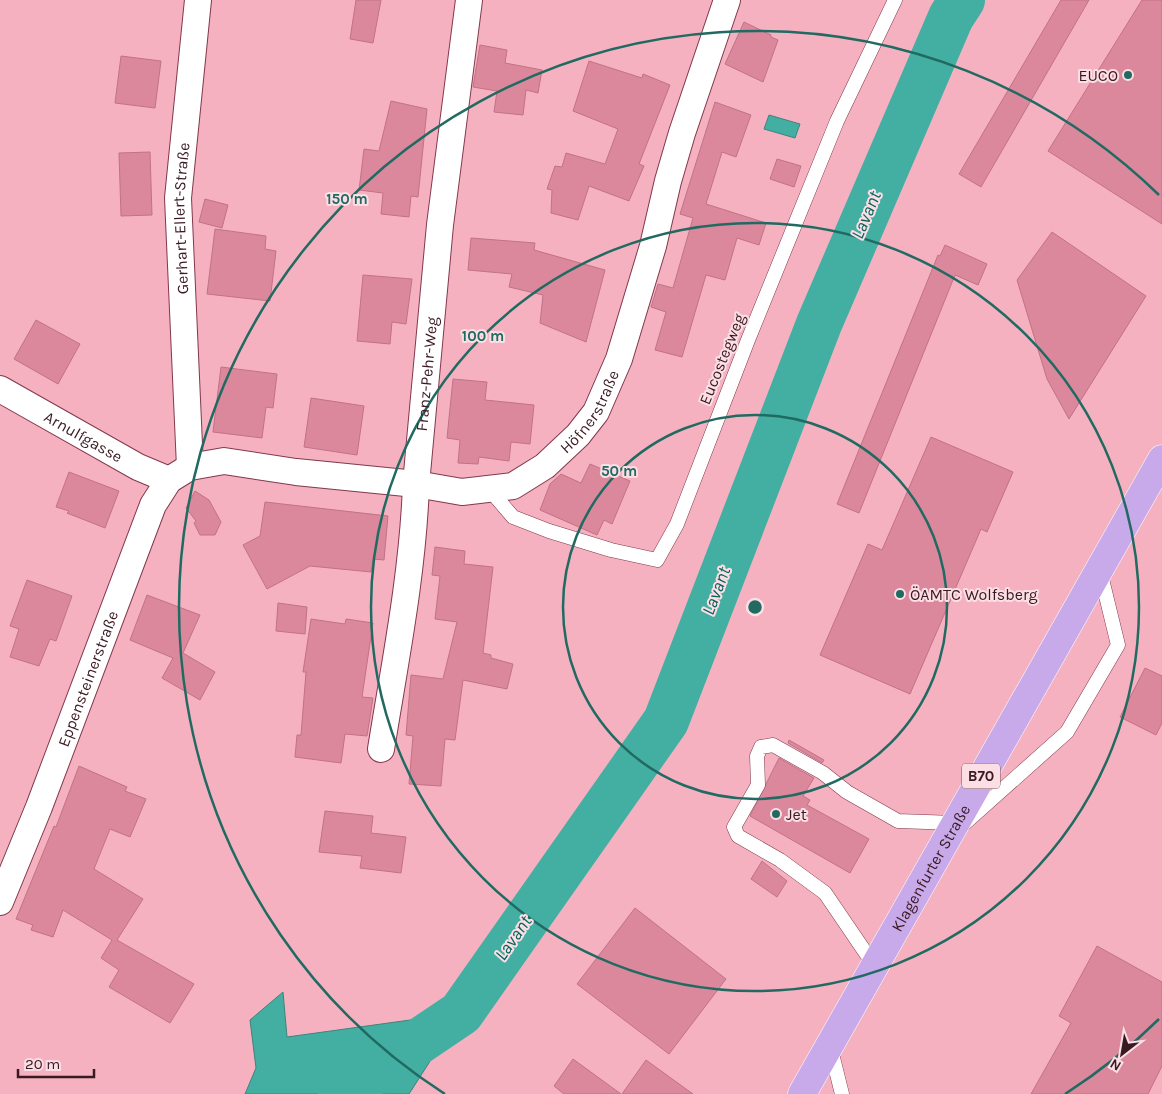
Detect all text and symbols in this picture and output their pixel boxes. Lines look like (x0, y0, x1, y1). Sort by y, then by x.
place label: EUCO (1078, 66, 1118, 85)
marker: EUCO (1122, 69, 1134, 81)
street label: Gerhart-Ellert-Straße (168, 142, 193, 295)
water label: Lavant (846, 187, 886, 242)
text: 150 m (326, 190, 368, 208)
street label: Eucostegweg (695, 311, 749, 407)
street label: Franz-Pehr-Weg (411, 316, 441, 432)
text: 100 m (462, 327, 504, 345)
street label: Höfnerstraße (556, 367, 623, 457)
street label: Arnulfgasse (41, 407, 126, 466)
text: 50 m (601, 462, 637, 480)
water label: Lavant (697, 563, 736, 618)
place label: ÖAMTC Wolfsberg (910, 585, 1037, 604)
marker: ÖAMTC Wolfsberg (894, 588, 906, 600)
centre of rings (746, 598, 764, 616)
street label: Eppensteinerstraße (53, 608, 122, 749)
road number: B70 (962, 764, 1000, 788)
street label: Klagenfurter Straße (887, 801, 974, 935)
place label: Jet (786, 805, 807, 824)
marker: Jet (770, 808, 782, 820)
water label: Lavant (490, 911, 537, 965)
north arrow (1097, 1029, 1147, 1079)
scale bar (18, 1046, 94, 1078)
text: 20 m (25, 1055, 60, 1073)
text: N (1107, 1055, 1124, 1075)

